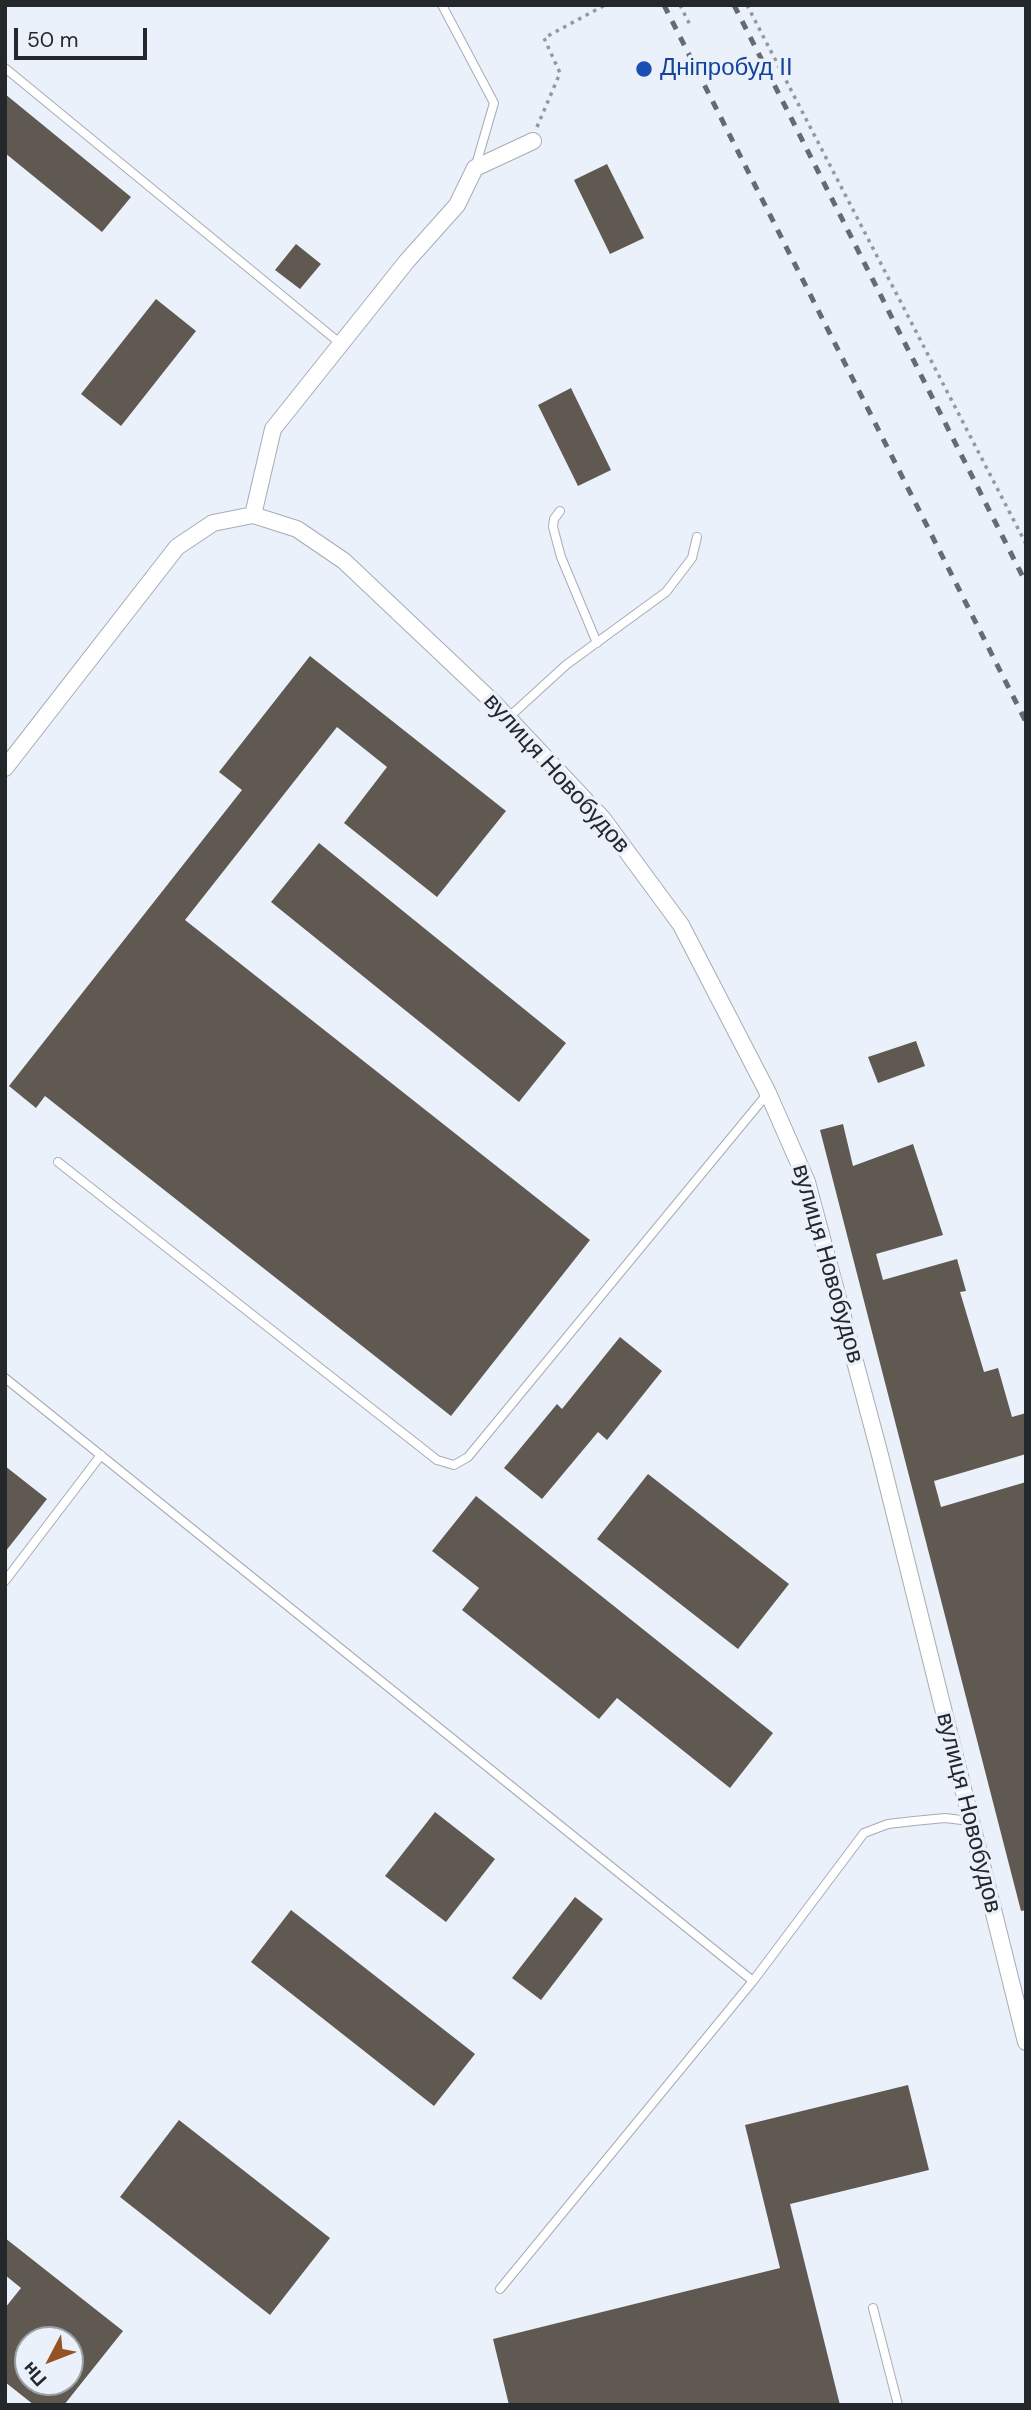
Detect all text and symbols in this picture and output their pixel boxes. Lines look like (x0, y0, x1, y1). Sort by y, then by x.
scale bar (18, 14, 150, 58)
text: 50 m (27, 26, 78, 54)
place label: Дніпробуд ІІ (660, 55, 793, 83)
marker: Дніпробуд ІІ (634, 59, 654, 79)
street label: вулиця Новобудов (477, 688, 635, 860)
street label: вулиця Новобудов (785, 1161, 869, 1367)
street label: вулиця Новобудов (929, 1710, 1007, 1916)
north arrow (14, 2326, 84, 2396)
text: Пн (17, 2356, 52, 2392)

